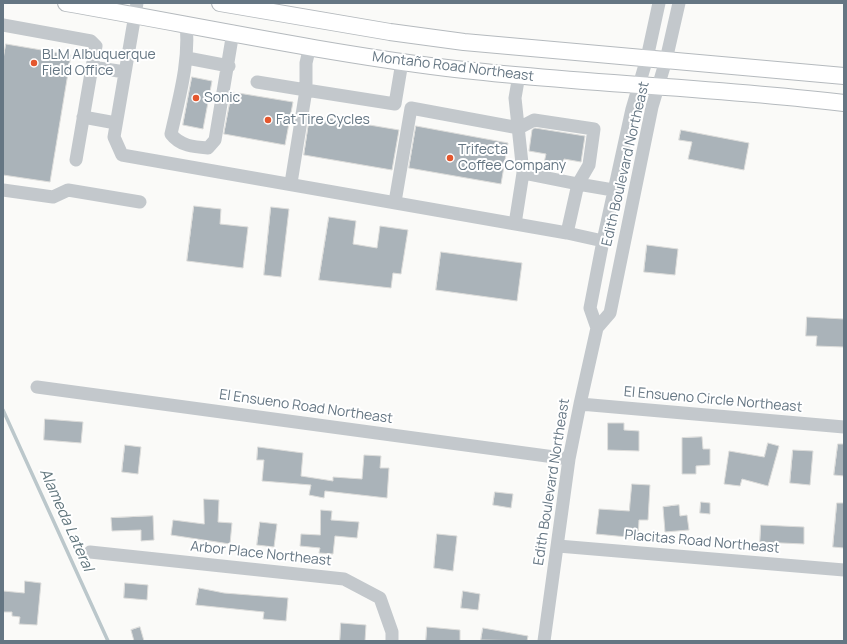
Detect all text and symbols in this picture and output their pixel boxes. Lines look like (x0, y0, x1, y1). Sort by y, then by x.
place label: BLM Albuquerque Field Office (42, 47, 156, 80)
street label: Montaño Road Northeast (371, 49, 535, 85)
marker: BLM Albuquerque Field Office (29, 58, 39, 68)
street label: Edith Boulevard Northeast (599, 80, 653, 248)
place label: Sonic (204, 90, 240, 106)
marker: Sonic (191, 93, 201, 103)
place label: Fat Tire Cycles (276, 112, 370, 128)
marker: Fat Tire Cycles (263, 115, 273, 125)
place label: Trifecta Coffee Company (458, 142, 566, 174)
marker: Trifecta Coffee Company (445, 153, 455, 163)
street label: El Ensueno Circle Northeast (623, 384, 803, 416)
street label: El Ensueno Road Northeast (218, 387, 394, 427)
street label: Edith Boulevard Northeast (531, 397, 573, 567)
water label: Alameda Lateral (35, 466, 97, 574)
street label: Placitas Road Northeast (624, 527, 780, 557)
street label: Arbor Place Northeast (190, 538, 332, 570)

